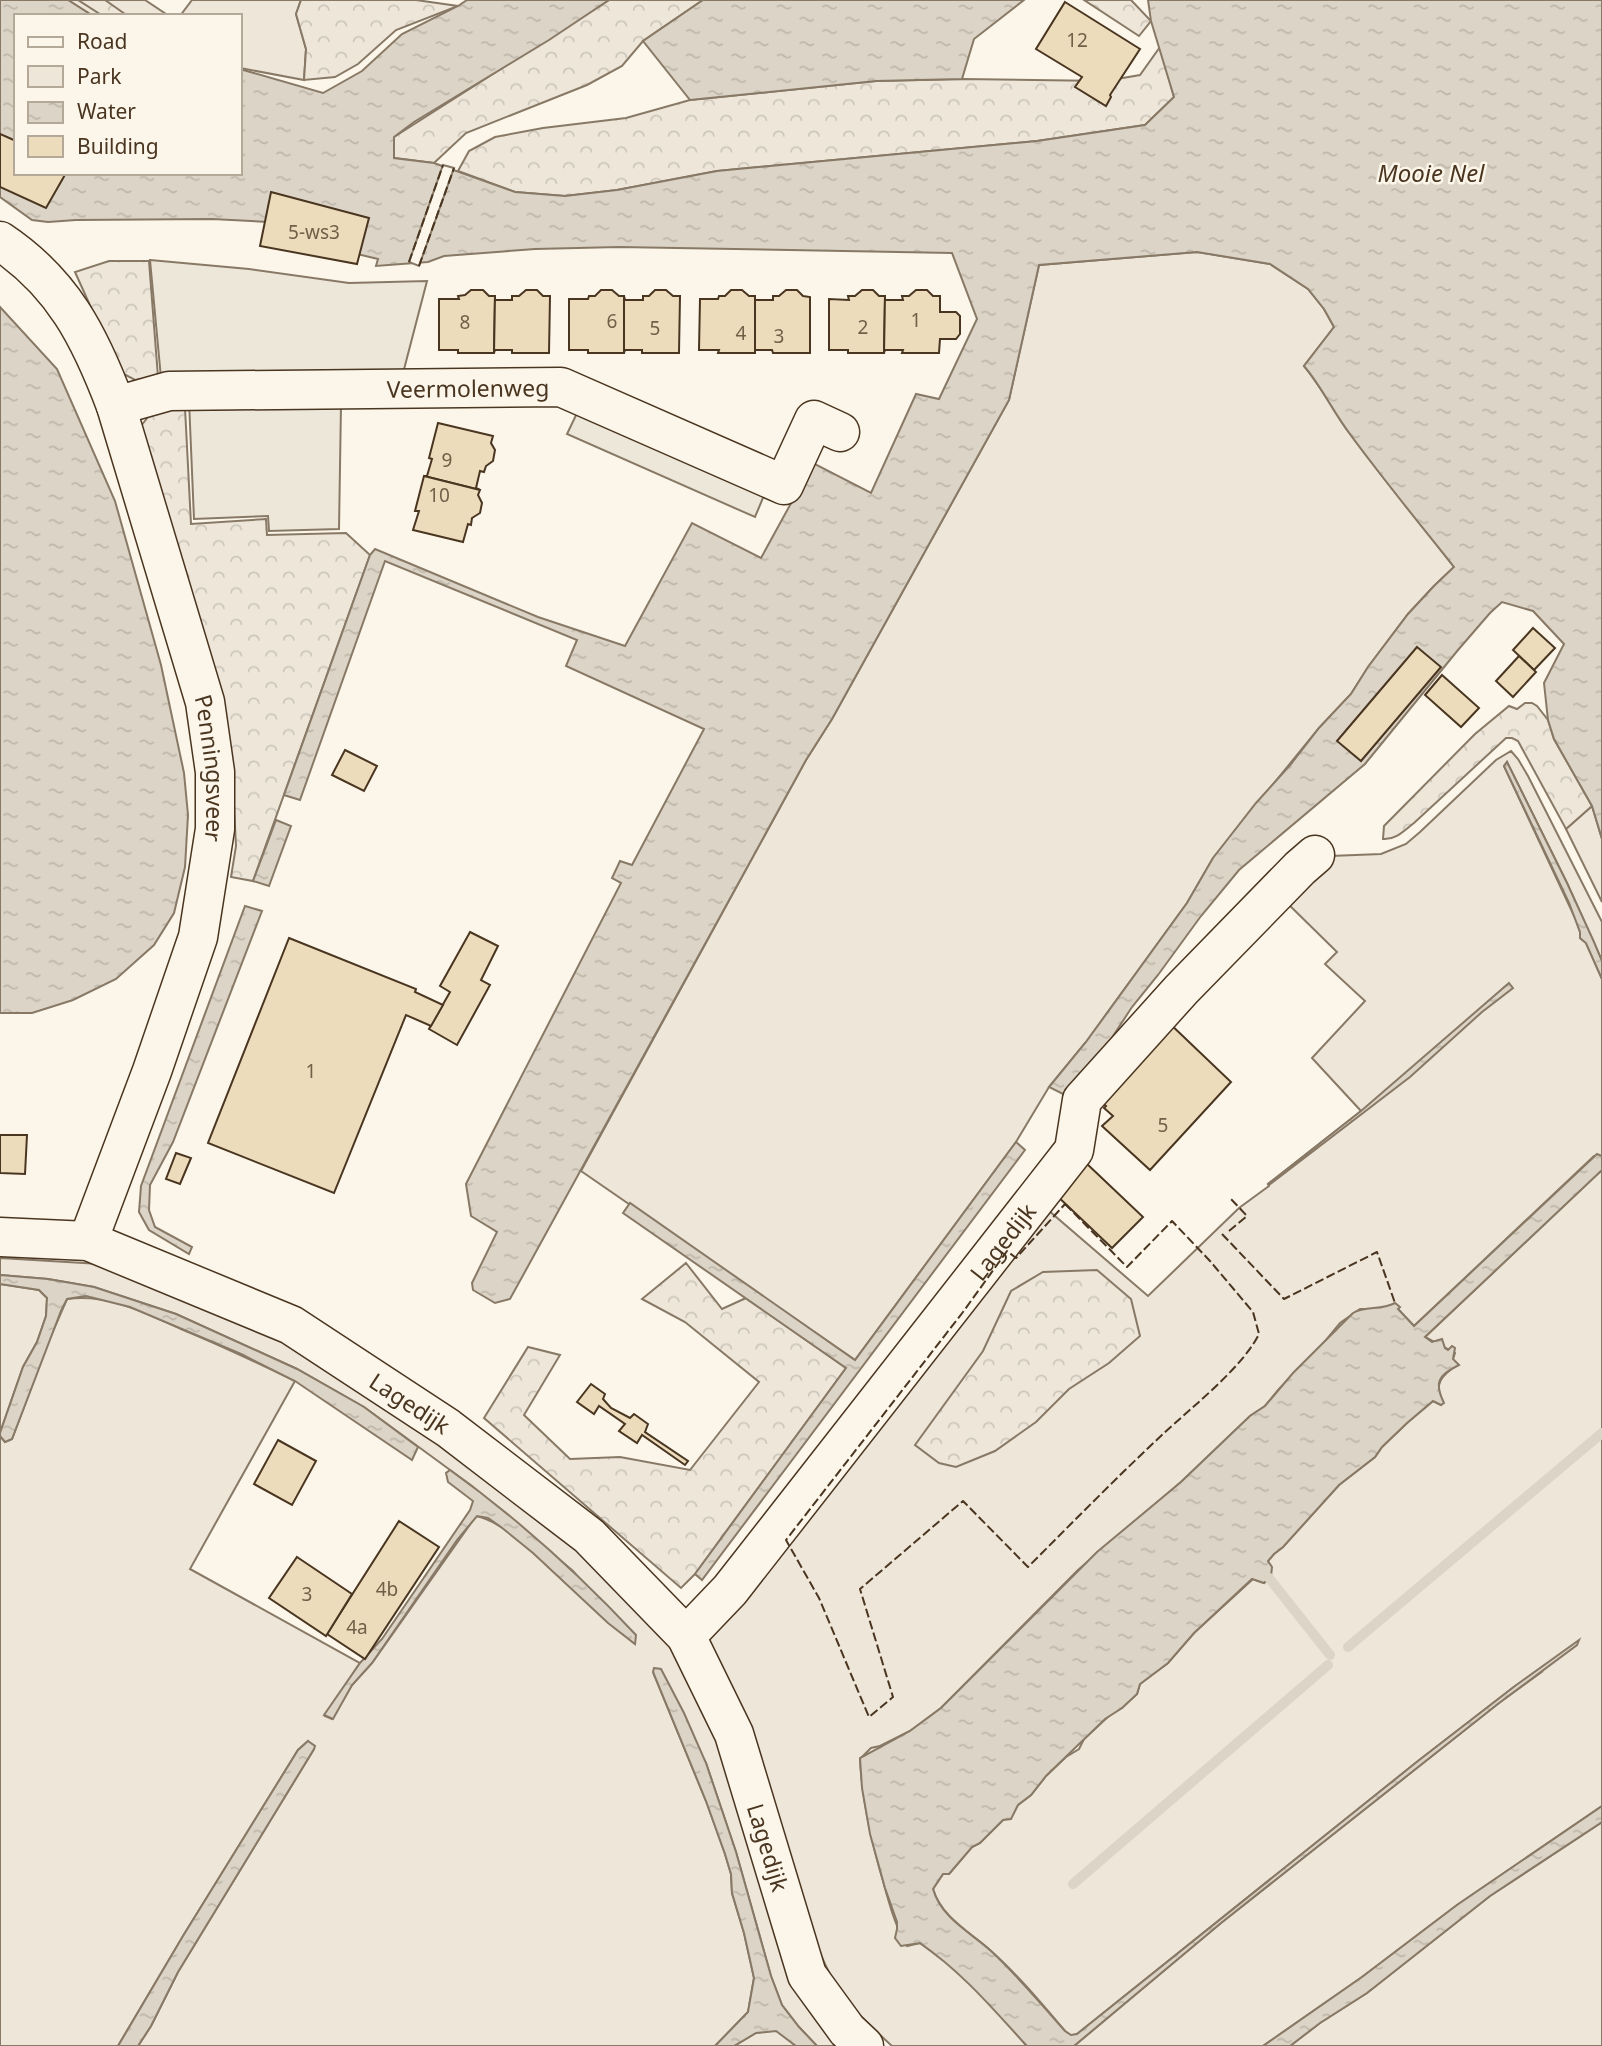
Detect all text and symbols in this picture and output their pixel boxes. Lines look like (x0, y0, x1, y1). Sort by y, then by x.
legend (14, 14, 242, 175)
text: Road (77, 27, 127, 55)
house number: 12 (1066, 27, 1088, 53)
text: Park (77, 62, 122, 90)
text: Water (77, 97, 136, 125)
text: Building (77, 132, 159, 160)
water label: Mooie Nel (1378, 156, 1485, 189)
house number: 5-ws3 (288, 219, 340, 245)
house number: 1 (911, 307, 921, 333)
house number: 6 (607, 308, 617, 334)
house number: 8 (460, 309, 470, 335)
house number: 2 (858, 314, 868, 340)
house number: 5 (650, 315, 660, 341)
house number: 4 (736, 320, 747, 346)
house number: 3 (774, 323, 784, 349)
street label: Veermolenweg (386, 371, 549, 405)
house number: 9 (442, 447, 452, 473)
house number: 10 (428, 482, 450, 508)
street label: Penningsveer (188, 690, 231, 844)
house number: 1 (306, 1058, 316, 1084)
house number: 5 (1158, 1112, 1168, 1138)
street label: Lagedijk (962, 1195, 1043, 1287)
street label: Lagedijk (363, 1365, 457, 1442)
house number: 4b (376, 1576, 398, 1602)
house number: 3 (302, 1581, 312, 1607)
house number: 4a (346, 1614, 368, 1640)
street label: Lagedijk (740, 1799, 797, 1896)

